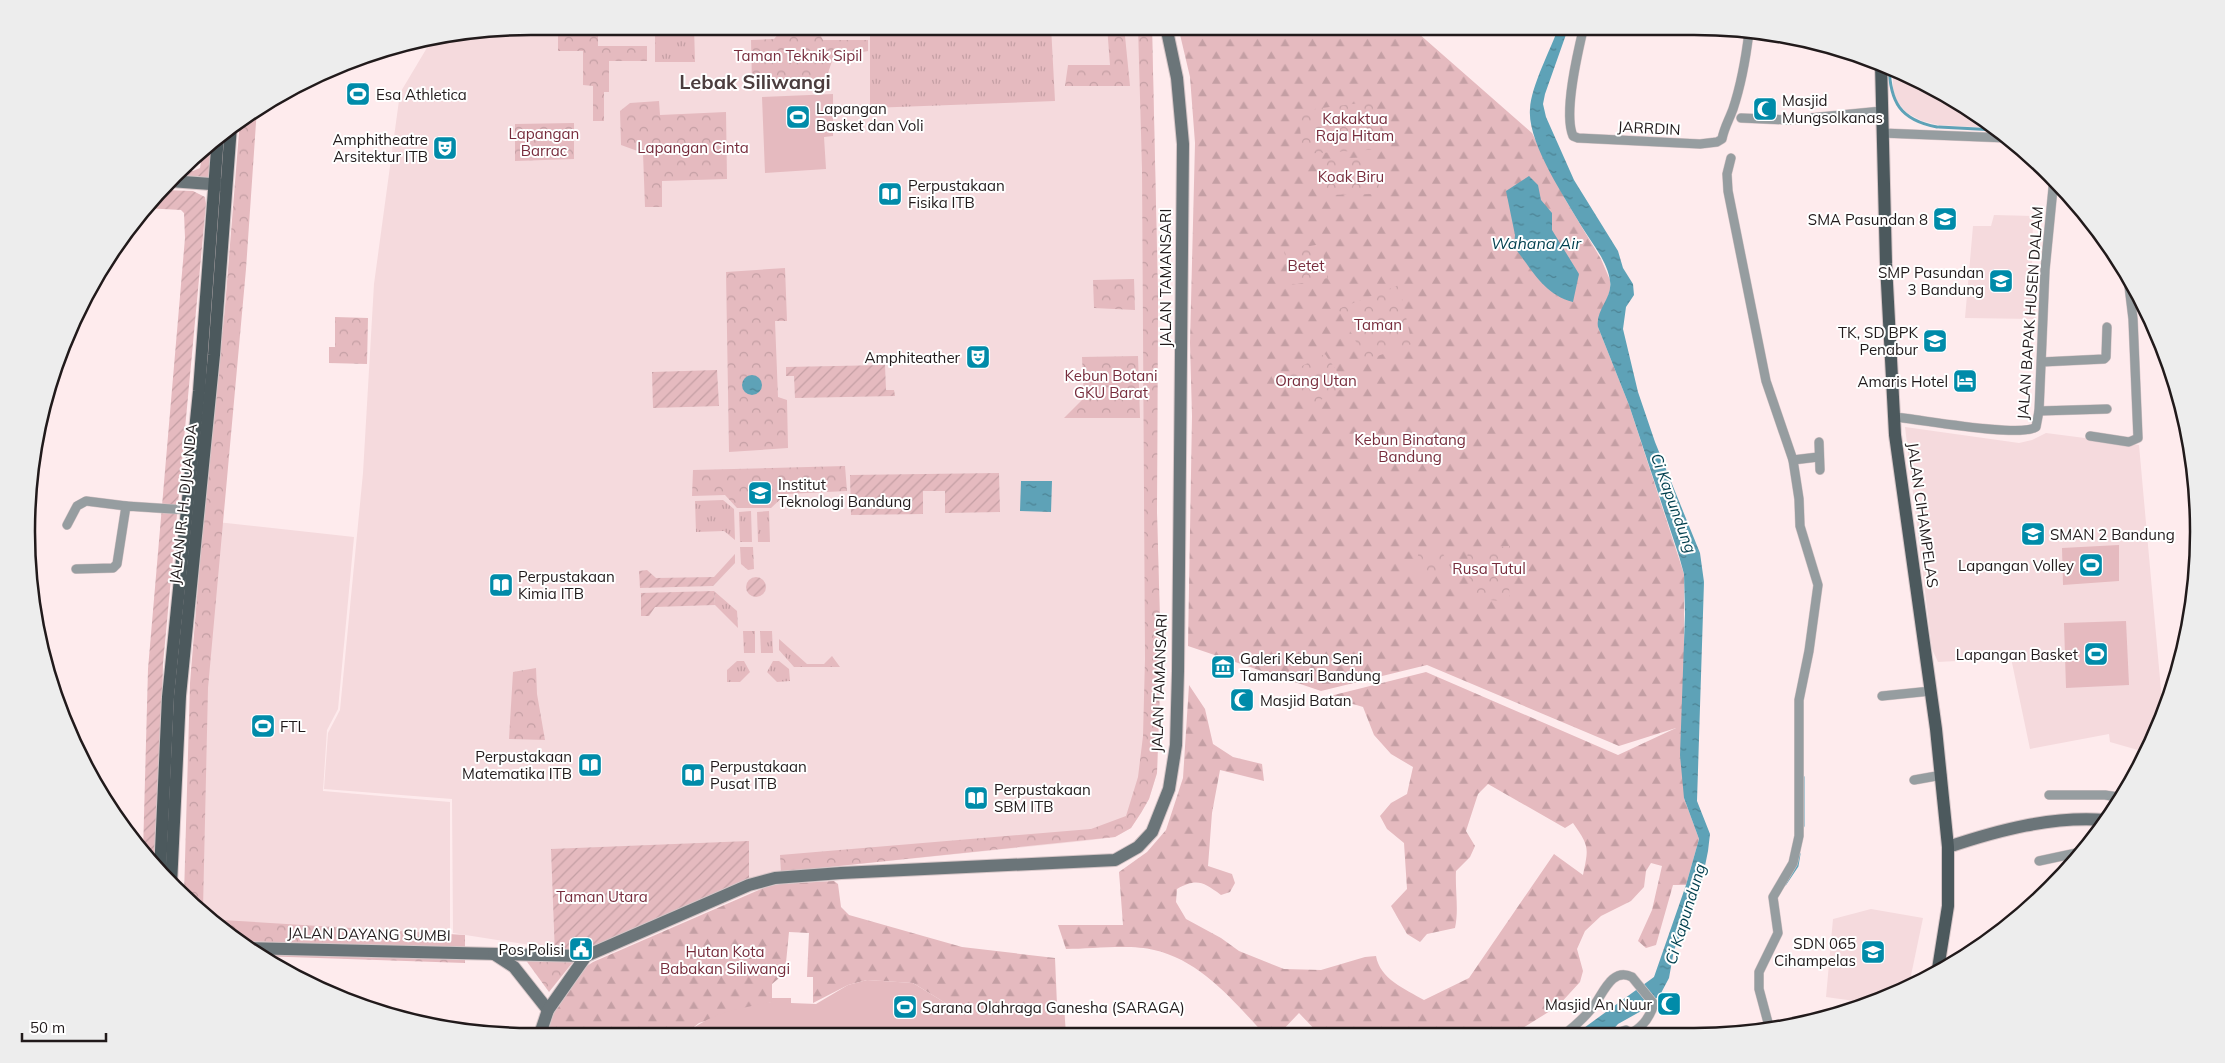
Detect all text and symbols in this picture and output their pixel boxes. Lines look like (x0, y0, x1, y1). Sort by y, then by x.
park label: Taman Teknik Sipil (734, 46, 862, 65)
district label: Lebak Siliwangi (679, 69, 831, 94)
sports icon: Esa Athletica (345, 81, 371, 107)
place label: Esa Athletica (376, 85, 467, 104)
place label: Masjid Mungsolkanas (1782, 91, 1883, 127)
mosque icon: Masjid Mungsolkanas (1752, 96, 1778, 122)
place label: Lapangan Basket dan Voli (816, 99, 924, 135)
sports icon: Lapangan Basket dan Voli (785, 104, 811, 130)
park label: Kakaktua Raja Hitam (1316, 109, 1394, 145)
street label: JARRDIN (1617, 117, 1681, 139)
park label: Lapangan Barrac (509, 124, 579, 160)
place label: Amphitheatre Arsitektur ITB (332, 130, 428, 166)
theatre icon: Amphitheatre Arsitektur ITB (432, 135, 458, 161)
park label: Lapangan Cinta (637, 138, 749, 157)
park label: Koak Biru (1318, 167, 1384, 186)
place label: Perpustakaan Fisika ITB (908, 176, 1005, 212)
library icon: Perpustakaan Fisika ITB (877, 181, 903, 207)
school or university icon: SMA Pasundan 8 (1932, 206, 1958, 232)
street label: JALAN BAPAK HUSEN DALAM (2013, 206, 2047, 420)
street label: JALAN TAMANSARI (1156, 209, 1175, 347)
place label: SMA Pasundan 8 (1808, 210, 1928, 229)
water label: Wahana Air (1491, 233, 1582, 253)
park label: Betet (1288, 256, 1324, 275)
place label: SMP Pasundan 3 Bandung (1878, 263, 1984, 299)
school or university icon: SMP Pasundan 3 Bandung (1988, 268, 2014, 294)
park label: Taman (1354, 315, 1402, 334)
place label: TK, SD BPK Penabur (1838, 323, 1919, 359)
school or university icon: TK, SD BPK Penabur (1922, 328, 1948, 354)
theatre icon: Amphiteather (965, 344, 991, 370)
place label: Amphiteather (864, 348, 961, 367)
park label: Kebun Botani GKU Barat (1064, 366, 1158, 402)
hotel icon: Amaris Hotel (1952, 368, 1978, 394)
park label: Orang Utan (1275, 371, 1357, 390)
place label: Amaris Hotel (1858, 372, 1948, 391)
street label: JALAN IR. H. DJUANDA (165, 423, 201, 585)
park label: Kebun Binatang Bandung (1354, 430, 1466, 466)
street label: JALAN CIHAMPELAS (1903, 441, 1943, 589)
water label: Ci Kapundung (1647, 450, 1701, 556)
place label: Institut Teknologi Bandung (778, 475, 911, 511)
school or university icon: Institut Teknologi Bandung (747, 480, 773, 506)
school or university icon: SMAN 2 Bandung (2020, 521, 2046, 547)
place label: SMAN 2 Bandung (2050, 525, 2175, 544)
sports icon: Lapangan Volley (2078, 552, 2104, 578)
place label: Lapangan Volley (1958, 556, 2074, 575)
park label: Rusa Tutul (1452, 559, 1526, 578)
place label: Perpustakaan Kimia ITB (518, 567, 615, 603)
library icon: Perpustakaan Kimia ITB (488, 572, 514, 598)
street label: JALAN TAMANSARI (1147, 613, 1171, 753)
sports icon: Lapangan Basket (2083, 641, 2109, 667)
place label: Lapangan Basket (1956, 645, 2078, 664)
place label: Galeri Kebun Seni Tamansari Bandung (1240, 649, 1381, 685)
museum icon: Galeri Kebun Seni Tamansari Bandung (1210, 654, 1236, 680)
mosque icon: Masjid Batan (1229, 687, 1255, 713)
place label: Masjid Batan (1260, 691, 1352, 710)
sports icon: FTL (250, 713, 276, 739)
place label: FTL (280, 717, 306, 736)
place label: Perpustakaan Matematika ITB (462, 747, 572, 783)
library icon: Perpustakaan Matematika ITB (577, 752, 603, 778)
place label: Perpustakaan Pusat ITB (710, 757, 807, 793)
library icon: Perpustakaan Pusat ITB (680, 762, 706, 788)
place label: Perpustakaan SBM ITB (994, 780, 1091, 816)
library icon: Perpustakaan SBM ITB (963, 785, 989, 811)
water label: Ci Kapundung (1660, 861, 1710, 967)
park label: Taman Utara (556, 887, 648, 906)
street label: JALAN DAYANG SUMBI (287, 923, 451, 945)
place label: SDN 065 Cihampelas (1774, 934, 1856, 970)
public building icon: Pos Polisi (568, 936, 594, 962)
school or university icon: SDN 065 Cihampelas (1860, 939, 1886, 965)
place label: Pos Polisi (499, 940, 564, 959)
park label: Hutan Kota Babakan Siliwangi (660, 942, 790, 978)
mosque icon: Masjid An Nuur (1656, 991, 1682, 1017)
sports icon: Sarana Olahraga Ganesha (SARAGA) (892, 994, 918, 1020)
place label: Masjid An Nuur (1545, 995, 1653, 1014)
place label: Sarana Olahraga Ganesha (SARAGA) (922, 998, 1185, 1017)
scale bar (22, 1010, 106, 1042)
text: 50 m (30, 1018, 65, 1037)

